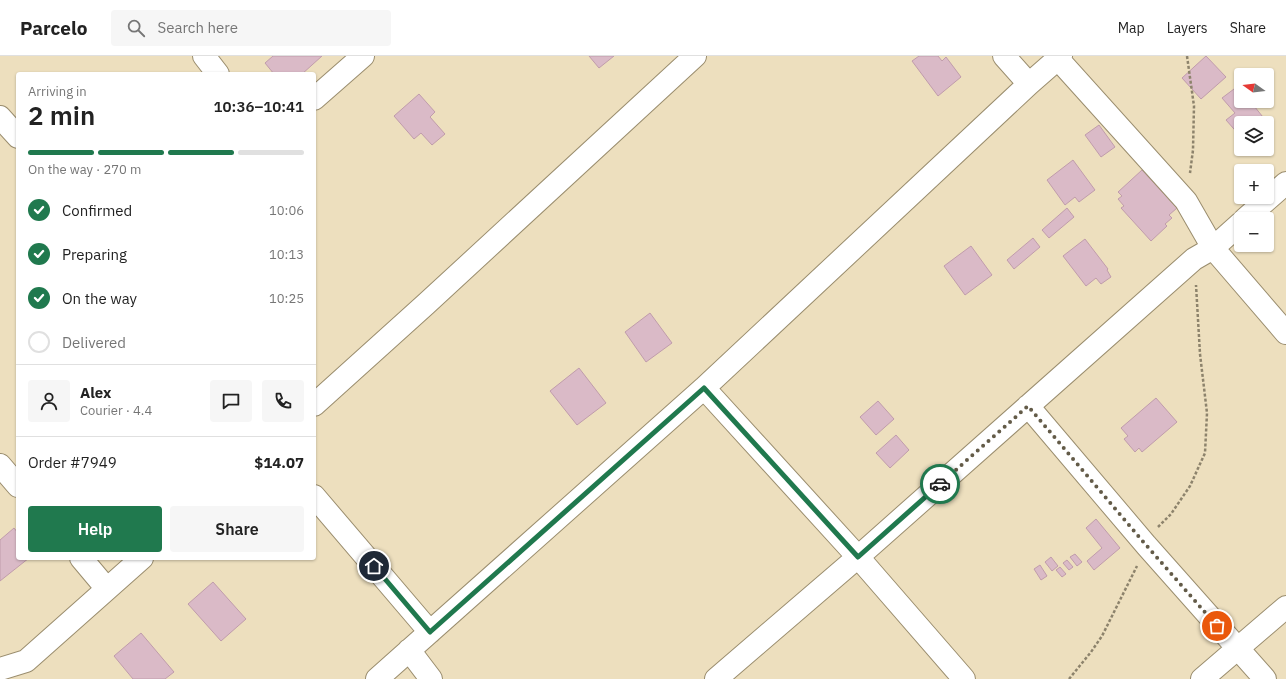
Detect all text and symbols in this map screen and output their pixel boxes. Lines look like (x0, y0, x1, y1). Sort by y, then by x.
search box (111, 10, 391, 46)
text: Parcelo (20, 16, 87, 40)
icon: search (125, 17, 147, 39)
text: Search here (157, 18, 238, 37)
text: Map (1118, 19, 1145, 37)
text: Layers (1167, 19, 1208, 37)
text: Share (1230, 19, 1266, 37)
north arrow (1234, 68, 1274, 108)
map controls (1234, 68, 1274, 252)
text: Arriving in (28, 83, 87, 100)
text: 10:36–10:41 (214, 97, 304, 116)
text: 2 min (28, 98, 95, 132)
button: layers (1234, 116, 1274, 156)
text: On the way · 270 m (28, 161, 141, 178)
button: + (1234, 164, 1274, 204)
icon: check (28, 199, 50, 221)
text: Confirmed (62, 201, 132, 220)
text: 10:06 (269, 202, 304, 219)
button: − (1234, 212, 1274, 252)
icon: check (28, 243, 50, 265)
text: Preparing (62, 245, 127, 264)
text: 10:13 (269, 246, 304, 263)
icon: check (28, 287, 50, 309)
text: On the way (62, 289, 137, 308)
text: 10:25 (269, 290, 304, 307)
text: Delivered (62, 333, 126, 352)
button: person (28, 380, 70, 422)
button: chat (210, 380, 252, 422)
button: phone (262, 380, 304, 422)
text: Alex (80, 383, 111, 402)
text: Courier · 4.4 (80, 402, 152, 419)
text: Order #7949 (28, 453, 117, 472)
text: $14.07 (254, 453, 304, 472)
courier (920, 464, 960, 504)
icon: car (929, 473, 951, 495)
button: Help (28, 506, 162, 552)
button: Share (170, 506, 304, 552)
pin (357, 549, 391, 583)
icon: home (363, 555, 385, 577)
pin (1200, 609, 1234, 643)
icon: bag (1206, 615, 1228, 637)

